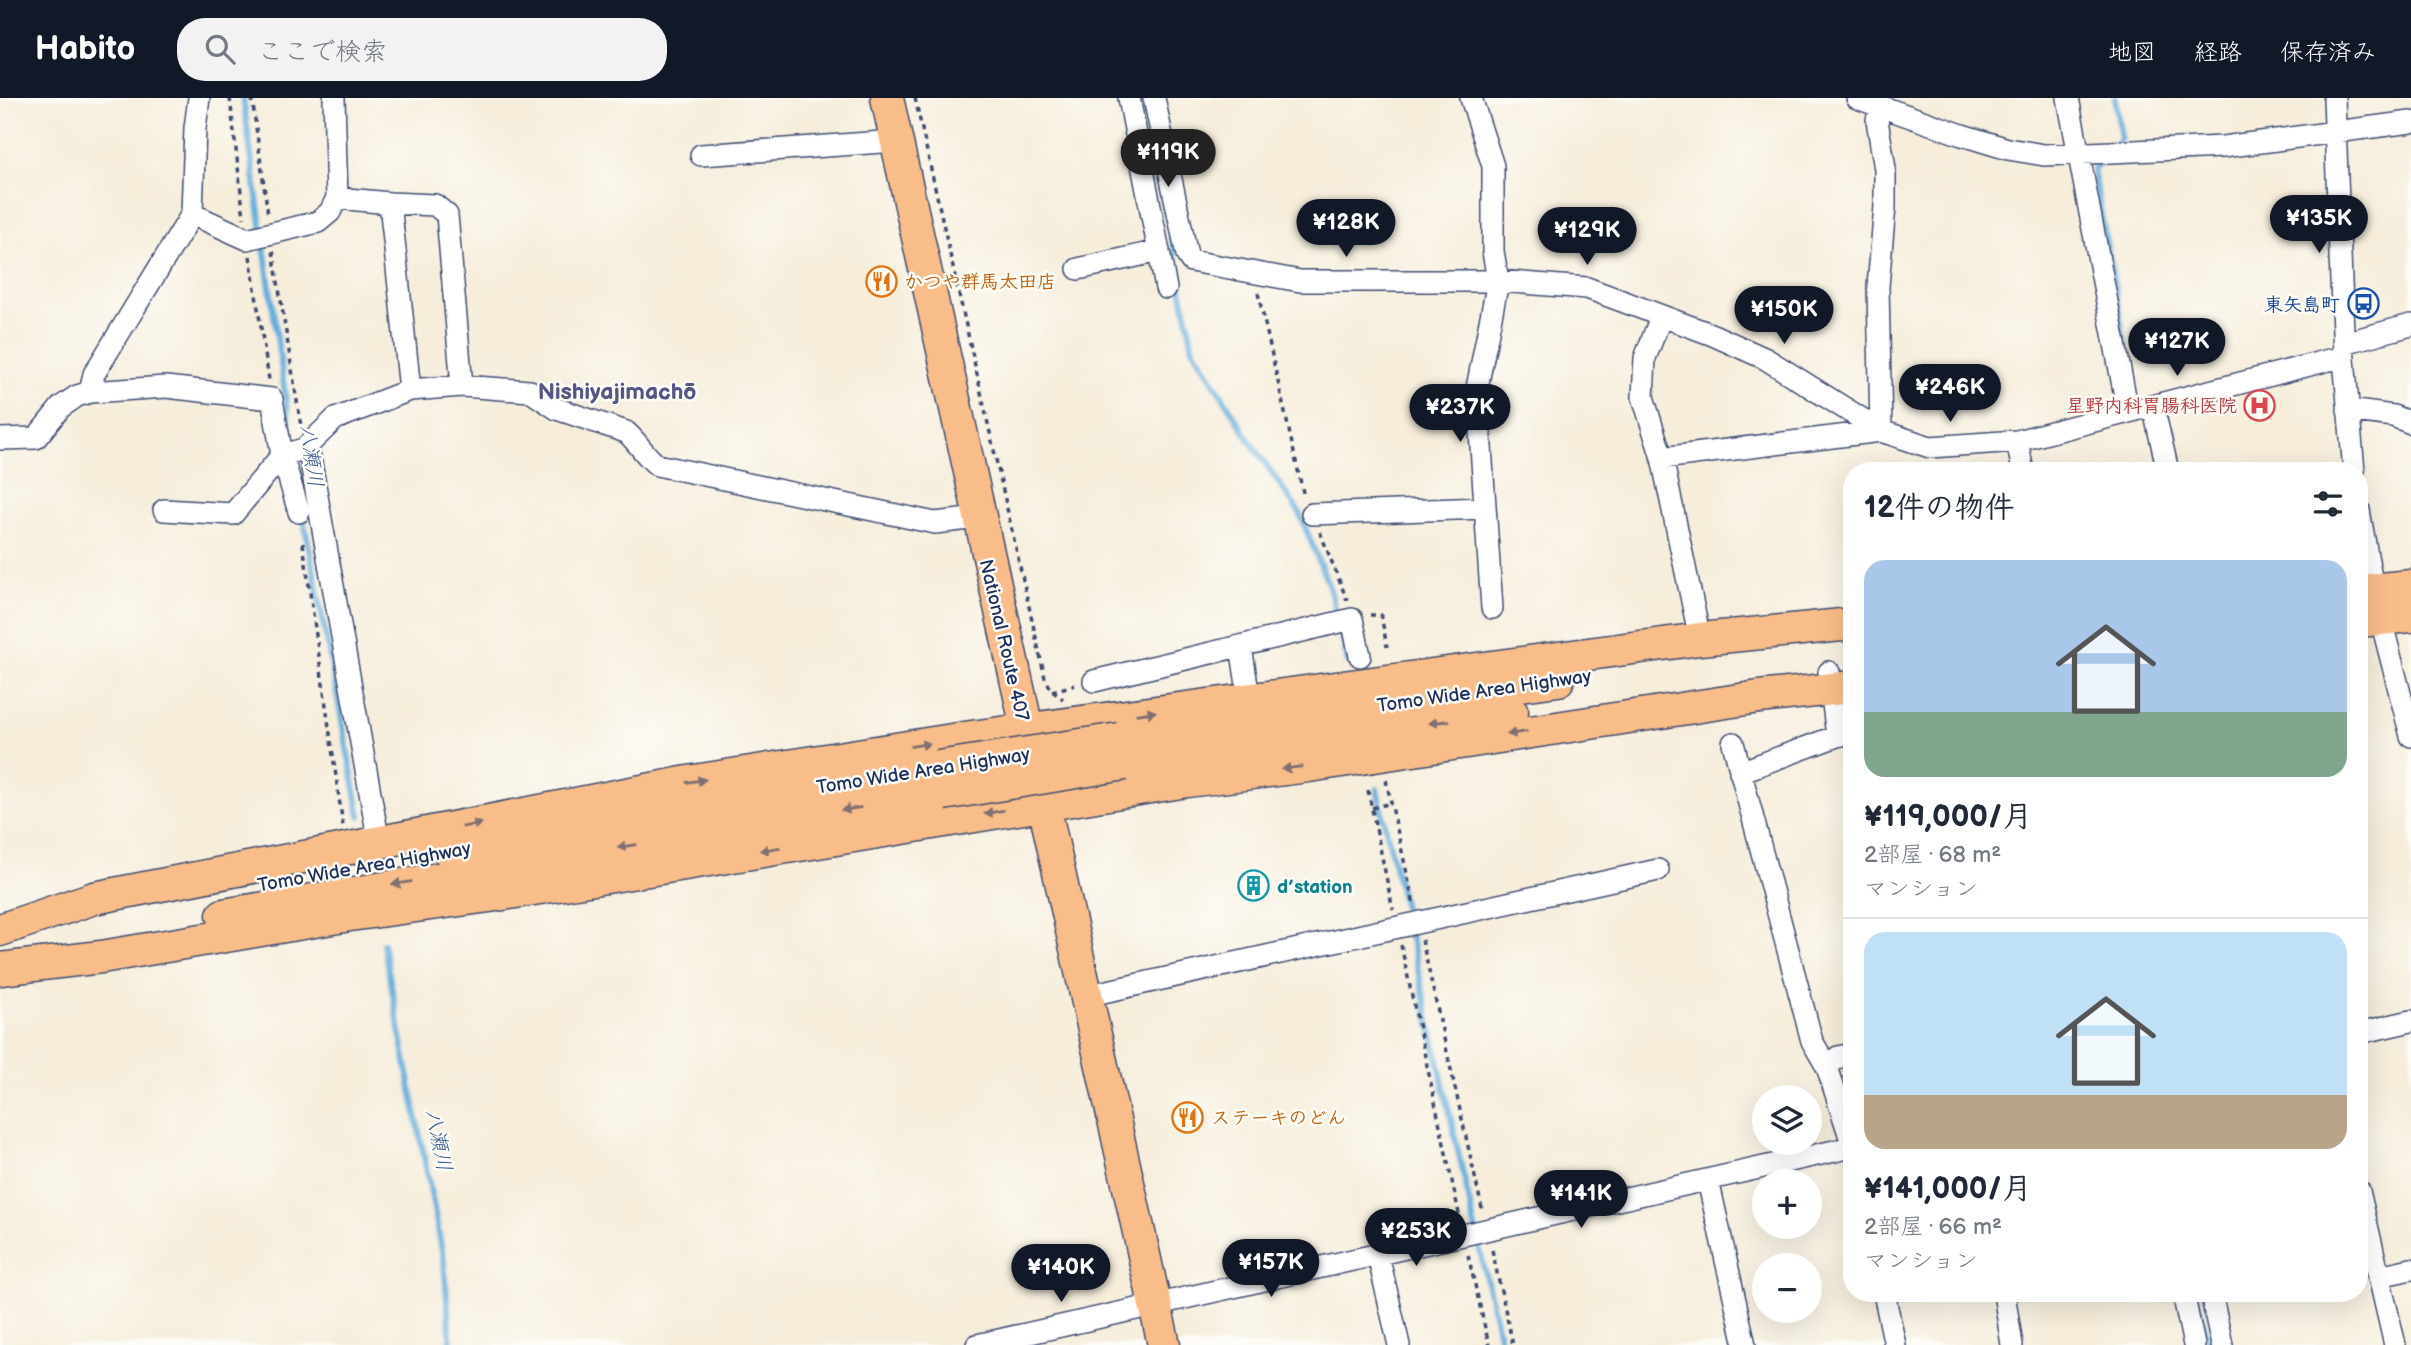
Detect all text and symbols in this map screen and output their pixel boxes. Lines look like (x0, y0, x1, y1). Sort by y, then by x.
search box (177, 18, 667, 81)
text: Habito (35, 29, 135, 69)
icon: search (201, 30, 239, 68)
text: ここで検索 (257, 37, 387, 68)
text: 地図 (2108, 38, 2156, 67)
text: 経路 (2194, 38, 2242, 67)
text: 保存済み (2280, 38, 2376, 67)
pin: ¥119K (1119, 130, 1217, 189)
text: ¥119K (1137, 138, 1199, 166)
pin: ¥135K (2270, 195, 2368, 255)
pin: ¥128K (1297, 200, 1395, 259)
text: ¥135K (2286, 204, 2352, 232)
text: ¥128K (1312, 208, 1380, 236)
pin: ¥129K (1538, 208, 1636, 267)
text: ¥129K (1554, 216, 1620, 244)
restaurant icon: かつや群馬太田店 (864, 264, 898, 298)
place label: かつや群馬太田店 (904, 271, 1056, 294)
pin: ¥150K (1735, 286, 1833, 346)
bus stop icon: 東矢島町 (2346, 287, 2380, 321)
place label: 東矢島町 (2264, 294, 2340, 317)
text: ¥150K (1750, 295, 1818, 323)
pin: ¥127K (2128, 318, 2226, 378)
text: ¥127K (2144, 327, 2210, 355)
pin: ¥246K (1901, 364, 1999, 424)
text: ¥246K (1915, 373, 1985, 401)
district label: Nishiyajimachō (538, 378, 696, 406)
pin: ¥237K (1411, 384, 1509, 444)
hospital icon: 星野内科胃腸科医院 (2243, 388, 2277, 422)
text: ¥237K (1425, 393, 1495, 421)
place label: 星野内科胃腸科医院 (2066, 395, 2237, 418)
water label: 八瀬川 (295, 423, 328, 489)
icon: filters (2309, 485, 2347, 523)
text: 12件の物件 (1864, 490, 2015, 526)
street label: National Route 407 (974, 557, 1033, 724)
icon: home (2043, 606, 2169, 732)
street label: Tomo Wide Area Highway (1376, 665, 1593, 718)
one-way arrow (1135, 707, 1157, 718)
one-way arrow (1427, 716, 1449, 727)
one-way arrow (1506, 728, 1528, 739)
one-way arrow (909, 739, 931, 750)
street label: Tomo Wide Area Highway (815, 743, 1032, 800)
one-way arrow (1281, 763, 1303, 774)
one-way arrow (685, 775, 707, 786)
text: ¥119,000/月 (1864, 799, 2032, 835)
one-way arrow (840, 804, 862, 815)
one-way arrow (983, 807, 1005, 818)
one-way arrow (461, 819, 483, 830)
street label: Tomo Wide Area Highway (256, 837, 473, 898)
one-way arrow (616, 841, 638, 852)
text: 2部屋 · 68 m² (1864, 841, 2001, 869)
one-way arrow (759, 844, 781, 855)
building icon: d’station (1237, 869, 1271, 903)
text: マンション (1864, 875, 1978, 903)
place label: d’station (1277, 876, 1353, 899)
one-way arrow (391, 878, 413, 889)
icon: home (2043, 978, 2169, 1104)
map controls (1752, 1085, 1822, 1323)
button: layers (1752, 1085, 1822, 1155)
restaurant icon: ステーキのどん (1171, 1100, 1205, 1134)
water label: 八瀬川 (420, 1107, 457, 1173)
place label: ステーキのどん (1211, 1107, 1346, 1130)
button: + (1752, 1169, 1822, 1239)
pin: ¥141K (1532, 1170, 1630, 1230)
text: ¥141,000/月 (1864, 1171, 2032, 1207)
text: ¥141K (1550, 1179, 1612, 1207)
pin: ¥253K (1367, 1208, 1465, 1268)
text: 2部屋 · 66 m² (1864, 1213, 2002, 1241)
text: ¥253K (1381, 1217, 1451, 1245)
pin: ¥157K (1222, 1240, 1320, 1299)
pin: ¥140K (1012, 1244, 1110, 1304)
text: マンション (1864, 1247, 1978, 1275)
text: ¥157K (1238, 1248, 1304, 1276)
text: ¥140K (1027, 1253, 1095, 1281)
button: − (1752, 1253, 1822, 1323)

